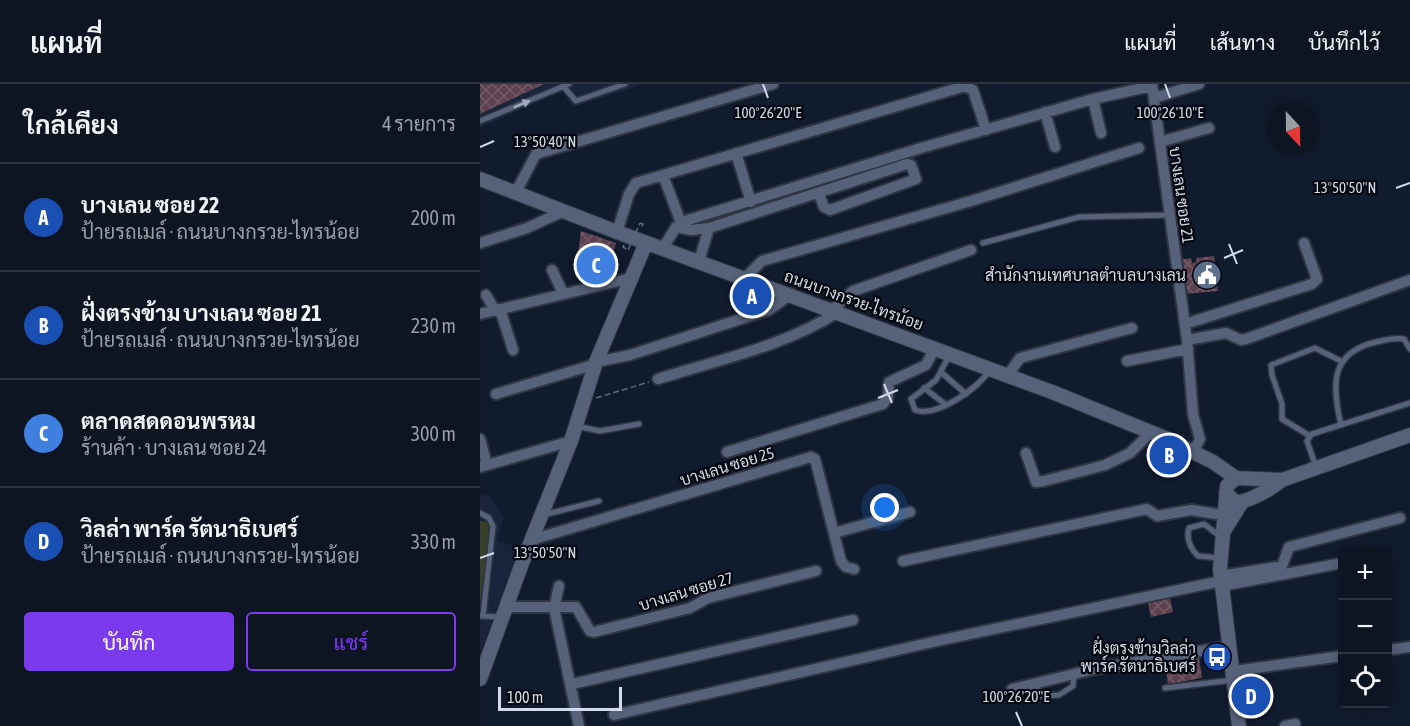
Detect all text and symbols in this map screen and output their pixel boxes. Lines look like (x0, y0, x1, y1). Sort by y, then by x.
text: แผนที่ (30, 27, 103, 59)
text: แผนที่ (1124, 30, 1177, 54)
text: เส้นทาง (1210, 30, 1275, 54)
text: บันทึกไว้ (1308, 30, 1380, 54)
one-way arrow (513, 99, 530, 108)
north arrow (1266, 102, 1320, 156)
text: 100°26'20"E (734, 104, 802, 121)
text: 100°26'10"E (1136, 104, 1204, 121)
text: ใกล้เคียง (24, 110, 119, 140)
text: 4 รายการ (382, 112, 456, 135)
text: 13°50'40"N (514, 133, 576, 150)
street label: บางเลน ซอย 21 (1166, 145, 1198, 245)
text: 13°50'50"N (1314, 179, 1376, 196)
text: บางเลน ซอย 22 (81, 192, 219, 218)
text: A (39, 206, 48, 229)
text: 200 m (411, 206, 456, 229)
text: ป้ายรถเมล์ · ถนนบางกรวย-ไทรน้อย (81, 220, 360, 243)
pin: C (576, 242, 616, 288)
public building icon: สำนักงานเทศบาลตำบลบางเลน (1191, 259, 1223, 291)
street label: ถนนบางกรวย-ไทรน้อย (782, 265, 927, 334)
place label: สำนักงานเทศบาลตำบลบางเลน (985, 265, 1186, 284)
pin: A (732, 274, 772, 318)
text: ฝั่งตรงข้าม บางเลน ซอย 21 (81, 300, 322, 326)
text: B (39, 314, 48, 337)
text: 230 m (411, 314, 456, 337)
text: ป้ายรถเมล์ · ถนนบางกรวย-ไทรน้อย (81, 328, 360, 351)
text: ตลาดสดดอนพรหม (81, 408, 256, 434)
text: C (39, 422, 48, 445)
text: 300 m (411, 422, 456, 445)
pin: B (1150, 432, 1188, 478)
text: ร้านค้า · บางเลน ซอย 24 (81, 436, 267, 459)
street label: บางเลน ซอย 25 (678, 443, 776, 489)
your location (870, 493, 899, 522)
text: วิลล่า พาร์ค รัตนาธิเบศร์ (81, 516, 298, 542)
text: D (38, 530, 49, 553)
text: 330 m (411, 530, 456, 553)
text: ป้ายรถเมล์ · ถนนบางกรวย-ไทรน้อย (81, 544, 360, 567)
text: 13°50'50"N (514, 544, 576, 561)
map controls (1338, 546, 1392, 708)
button: + (1338, 546, 1392, 600)
street label: บางเลน ซอย 27 (637, 568, 735, 614)
button: − (1338, 600, 1392, 654)
button: บันทึก (24, 612, 234, 671)
button: แชร์ (246, 612, 456, 671)
place label: ฝั่งตรงข้ามวิลล่า พาร์ค รัตนาธิเบศร์ (1080, 635, 1196, 675)
bus stop icon: ฝั่งตรงข้ามวิลล่า พาร์ค รัตนาธิเบศร์ (1201, 641, 1233, 673)
button: locate (1338, 654, 1392, 708)
pin: D (1232, 674, 1270, 718)
scale bar (498, 684, 622, 712)
text: 100 m (507, 688, 543, 706)
text: 100°26'20"E (982, 688, 1050, 705)

